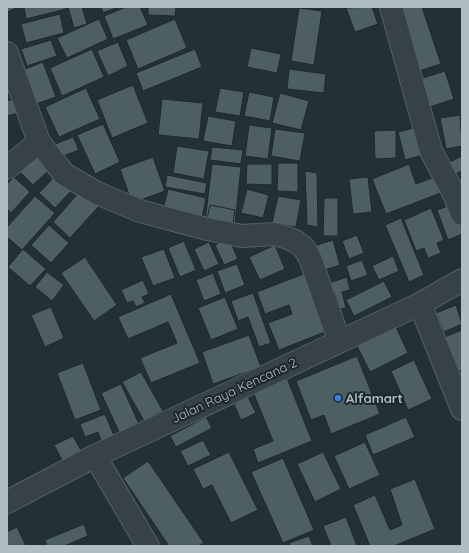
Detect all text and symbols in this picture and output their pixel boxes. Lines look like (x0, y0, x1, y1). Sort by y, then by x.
street label: Jalan Raya Kencana 2 (169, 354, 299, 426)
place label: Alfamart (346, 390, 403, 406)
marker: Alfamart (333, 393, 343, 403)

